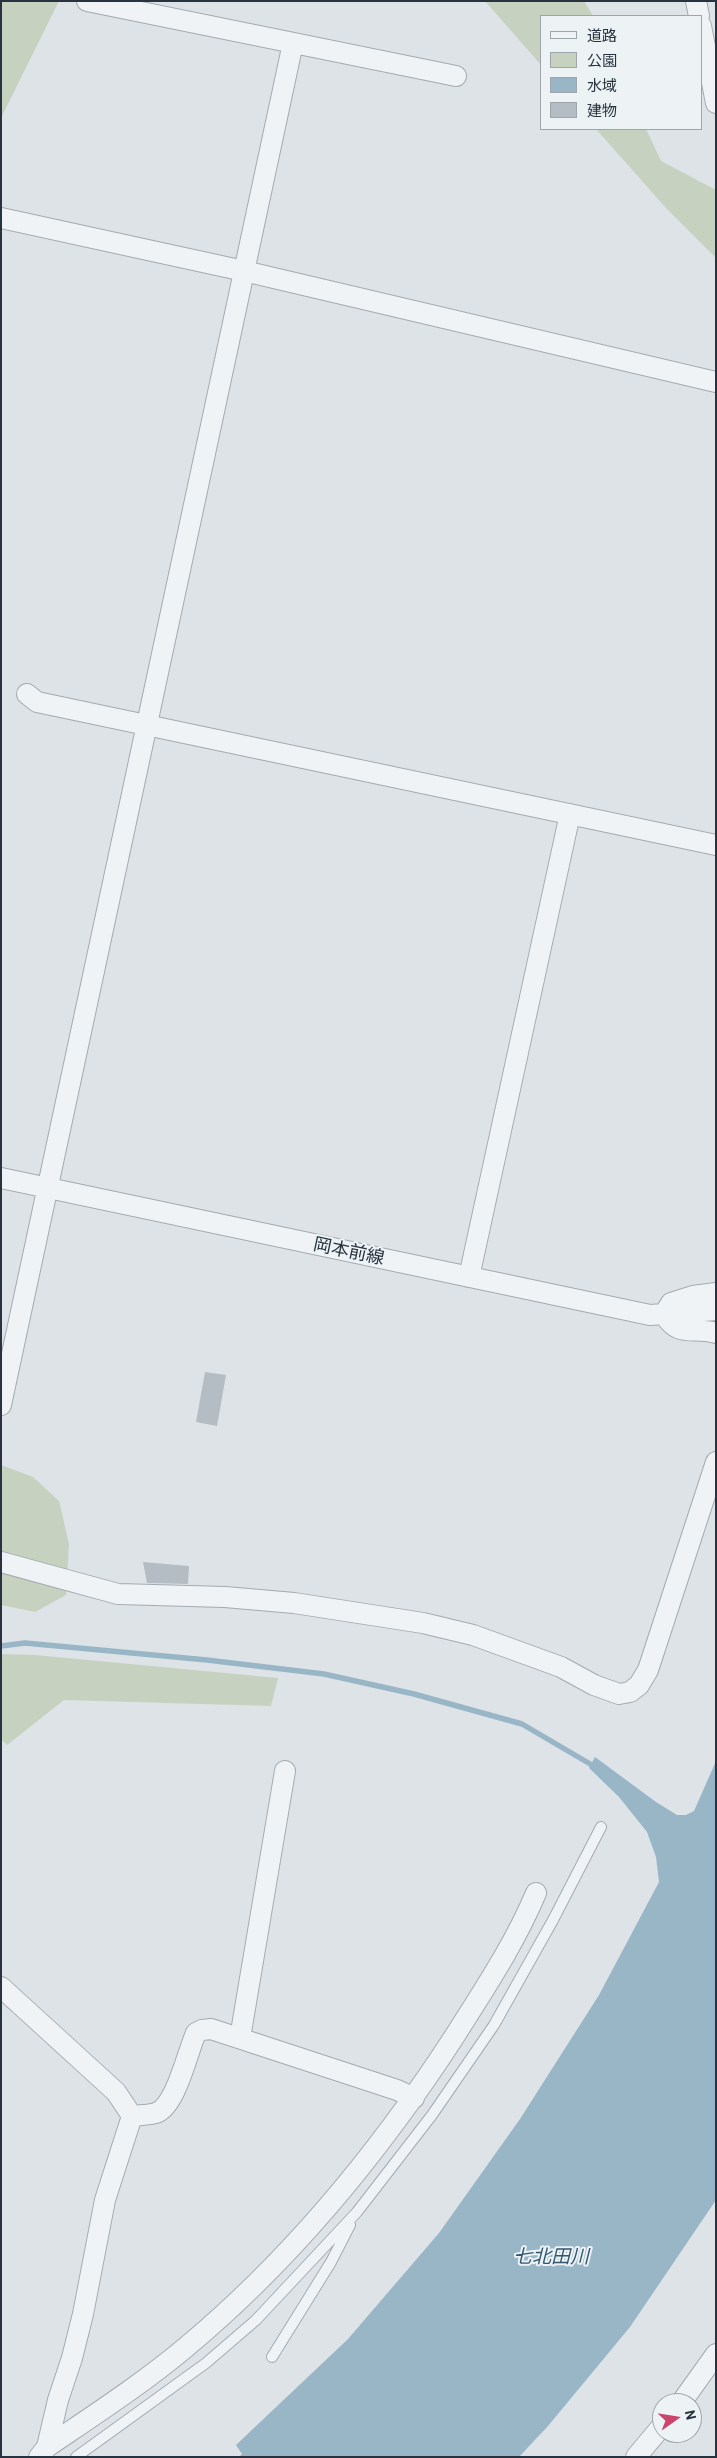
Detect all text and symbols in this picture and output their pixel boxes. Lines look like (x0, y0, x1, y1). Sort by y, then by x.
legend (540, 15, 702, 130)
text: 道路 (587, 26, 617, 44)
text: 公園 (587, 51, 617, 69)
text: 水域 (587, 76, 617, 94)
text: 建物 (587, 101, 617, 119)
street label: 岡本前線 (312, 1233, 386, 1269)
water label: 七北田川 (513, 2246, 589, 2268)
north arrow (652, 2393, 702, 2443)
text: N (682, 2408, 700, 2421)

